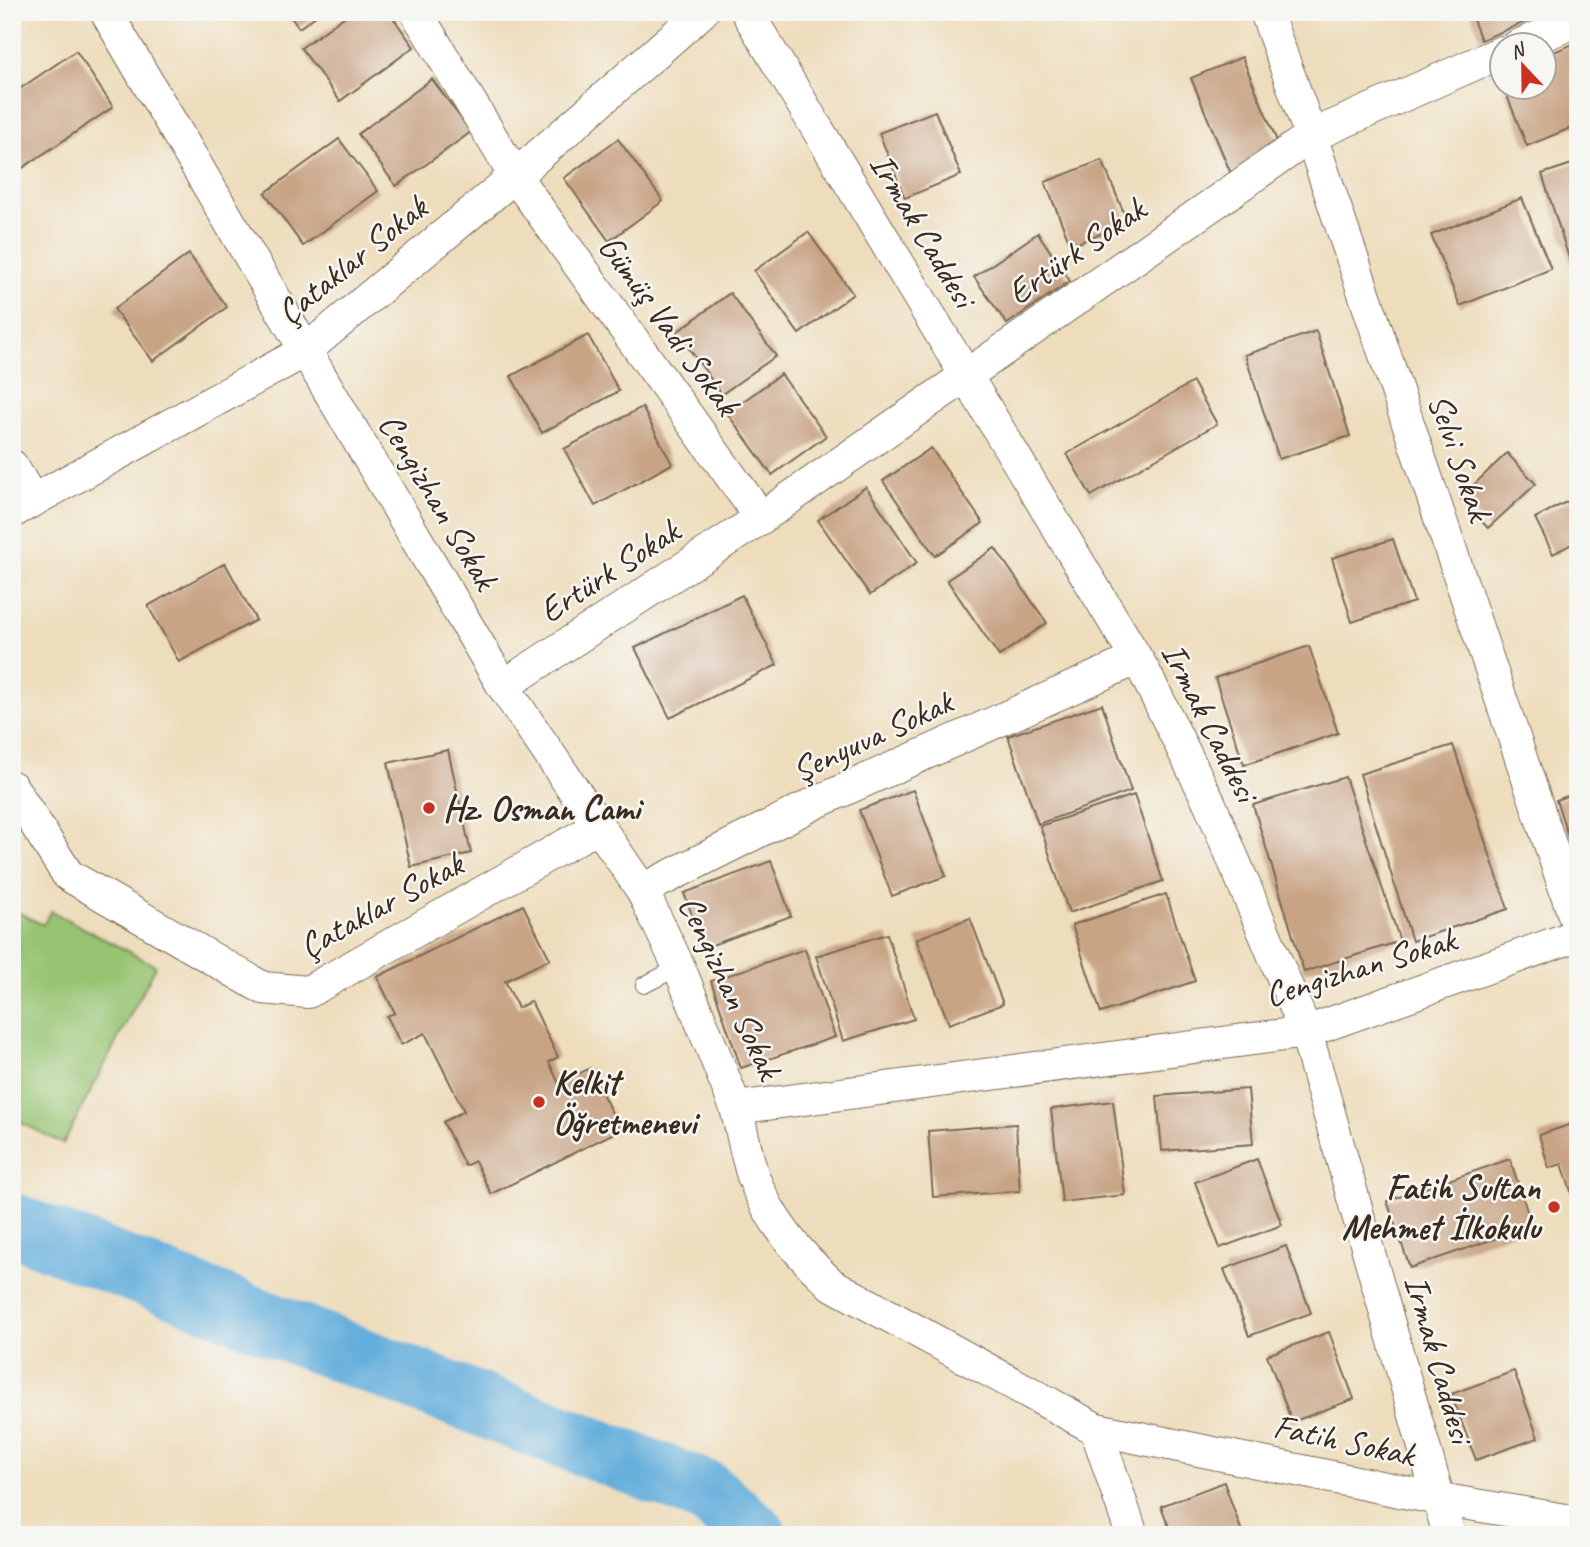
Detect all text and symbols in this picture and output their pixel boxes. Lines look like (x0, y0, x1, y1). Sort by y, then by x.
north arrow (1488, 32, 1558, 102)
text: N (1507, 37, 1530, 64)
street label: Irmak Caddesi (859, 145, 989, 319)
street label: Çataklar Sokak (268, 184, 438, 334)
street label: Ertürk Sokak (998, 185, 1156, 315)
street label: Gümüş Vadi Sokak (588, 226, 751, 426)
street label: Selvi Sokak (1417, 388, 1504, 529)
street label: Cengizhan Sokak (368, 405, 510, 600)
street label: Ertürk Sokak (530, 507, 690, 633)
street label: Irmak Caddesi (1151, 635, 1271, 813)
street label: Şenyuva Sokak (785, 678, 961, 793)
place label: Hz. Osman Cami (443, 786, 645, 831)
marker: Hz. Osman Cami (421, 800, 437, 816)
street label: Çataklar Sokak (291, 840, 473, 968)
street label: Cengizhan Sokak (668, 888, 793, 1089)
street label: Cengizhan Sokak (1259, 916, 1464, 1017)
place label: Kelkit Öğretmenevi (553, 1060, 701, 1145)
marker: Kelkit Öğretmenevi (531, 1094, 547, 1110)
place label: Fatih Sultan Mehmet İlkokulu (1342, 1165, 1543, 1250)
marker: Fatih Sultan Mehmet İlkokulu (1546, 1199, 1562, 1215)
street label: Irmak Caddesi (1394, 1270, 1486, 1452)
street label: Fatih Sokak (1269, 1403, 1422, 1478)

